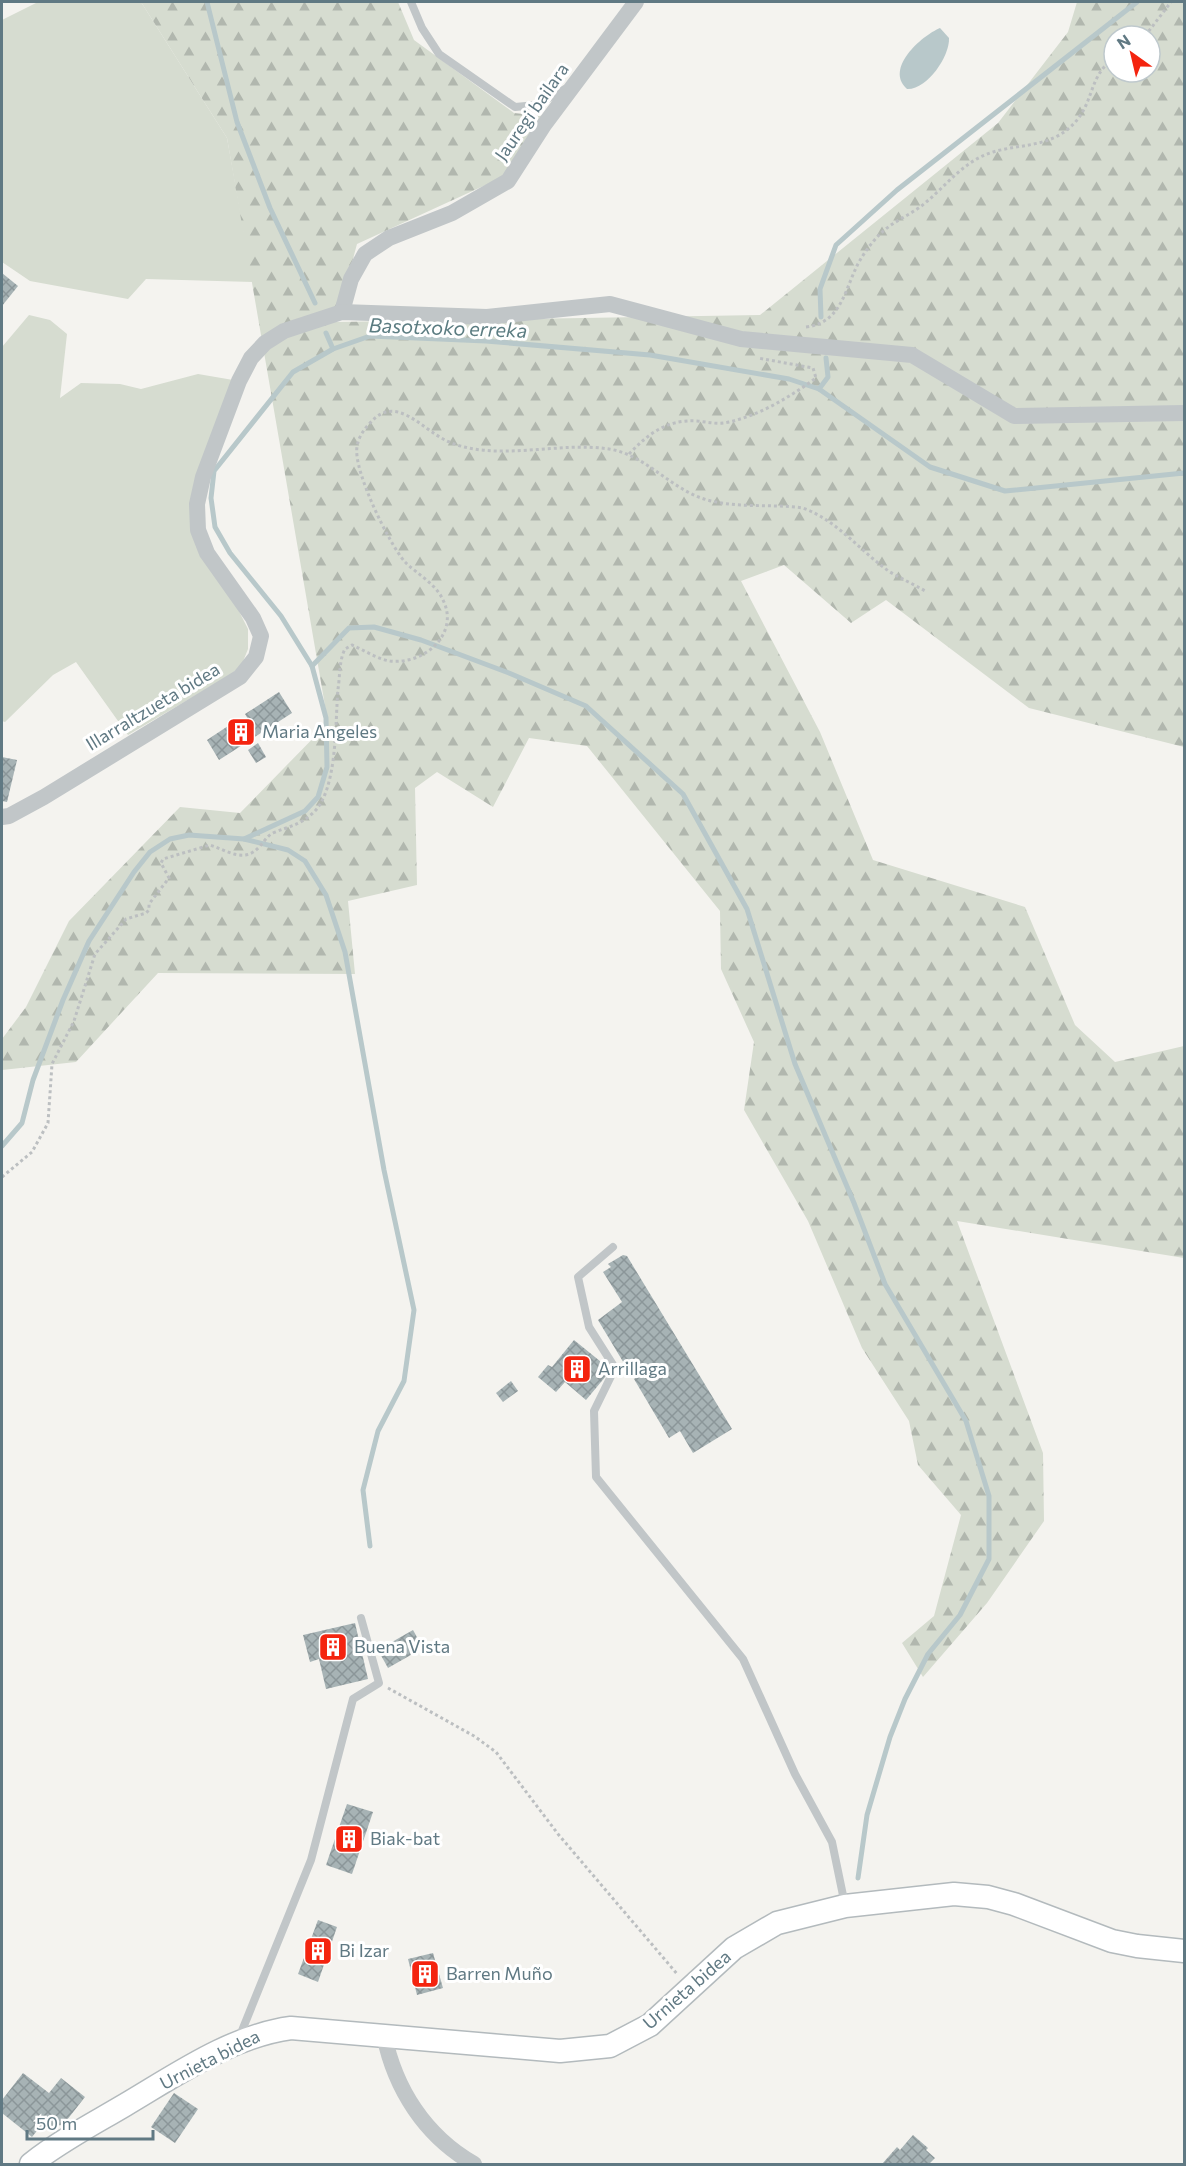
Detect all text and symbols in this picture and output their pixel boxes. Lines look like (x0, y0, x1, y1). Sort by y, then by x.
north arrow (1102, 24, 1162, 84)
text: N (1113, 30, 1134, 52)
street label: Jauregi bailara (489, 58, 573, 164)
water label: Basotxoko erreka (368, 312, 528, 342)
street label: Illarraltzueta bidea (82, 657, 223, 755)
building icon: Maria Angeles (225, 716, 257, 748)
place label: Maria Angeles (262, 720, 377, 742)
building icon: Arrillaga (561, 1353, 593, 1385)
place label: Arrillaga (598, 1357, 667, 1379)
building icon: Buena Vista (317, 1631, 349, 1663)
place label: Buena Vista (354, 1635, 450, 1657)
building icon: Biak-bat (333, 1823, 365, 1855)
place label: Biak-bat (370, 1827, 440, 1849)
building icon: Bi Izar (302, 1935, 334, 1967)
place label: Bi Izar (339, 1939, 389, 1961)
street label: Urnieta bidea (638, 1945, 735, 2033)
building icon: Barren Muño (409, 1958, 441, 1990)
place label: Barren Muño (446, 1962, 553, 1984)
street label: Urnieta bidea (156, 2024, 263, 2094)
scale bar (27, 2103, 153, 2141)
text: 50 m (36, 2112, 77, 2134)

